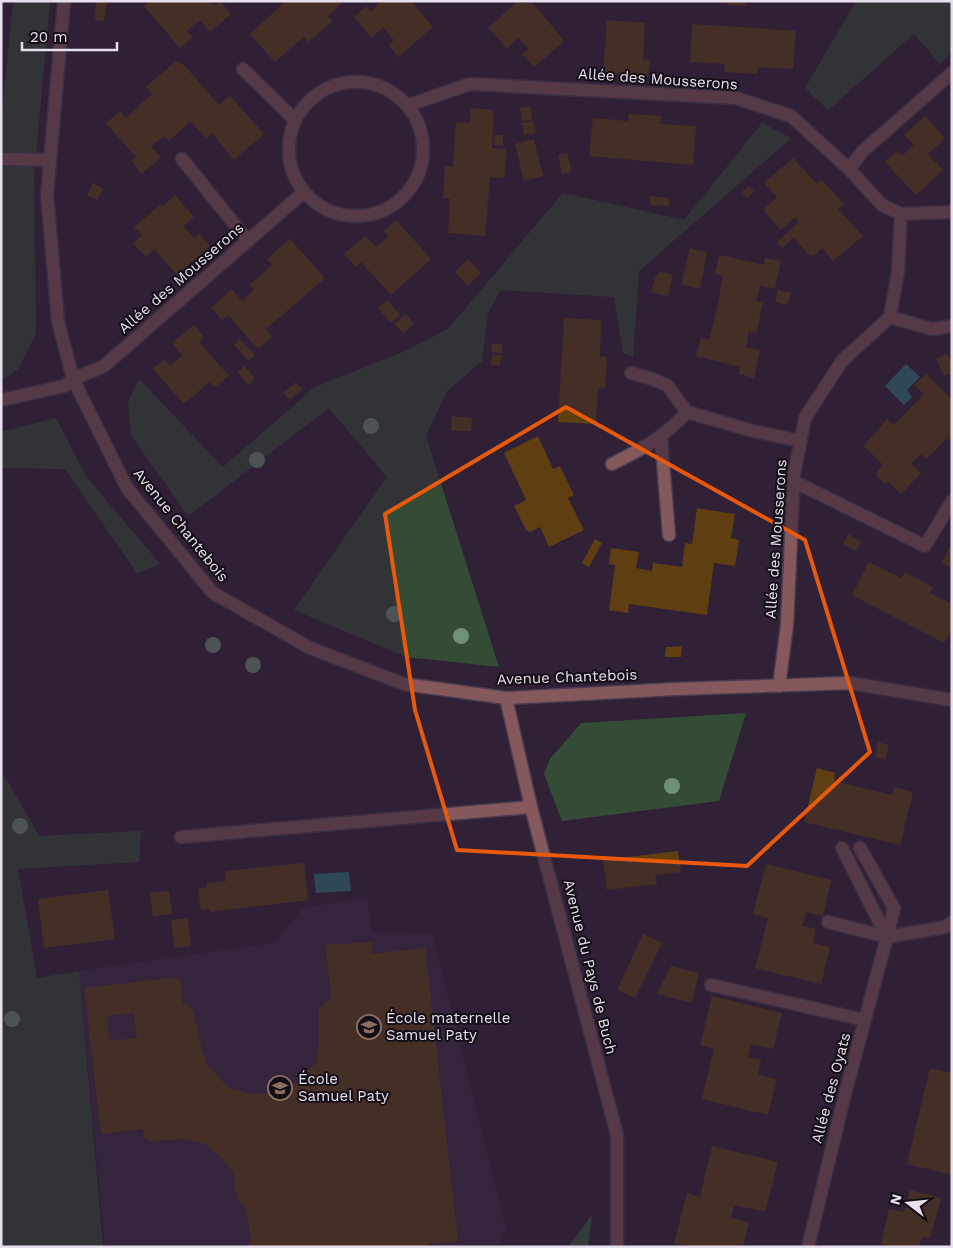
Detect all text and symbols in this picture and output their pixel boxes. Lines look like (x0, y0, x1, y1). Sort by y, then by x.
scale bar (22, 20, 118, 52)
text: 20 m (30, 28, 68, 46)
street label: Allée des Mousserons (578, 64, 739, 94)
street label: Allée des Mousserons (115, 219, 247, 337)
street label: Allée des Mousserons (761, 458, 791, 619)
street label: Avenue Chantebois (130, 465, 232, 585)
street label: Avenue Chantebois (496, 666, 638, 688)
street label: Avenue du Pays de Buch (560, 878, 620, 1056)
place label: École maternelle Samuel Paty (386, 1009, 510, 1044)
school or university icon: École maternelle Samuel Paty (356, 1014, 382, 1040)
street label: Allée des Oyats (808, 1031, 854, 1145)
place label: École Samuel Paty (298, 1070, 389, 1105)
school or university icon: École Samuel Paty (267, 1075, 293, 1101)
north arrow (883, 1178, 933, 1228)
text: N (886, 1192, 905, 1207)

